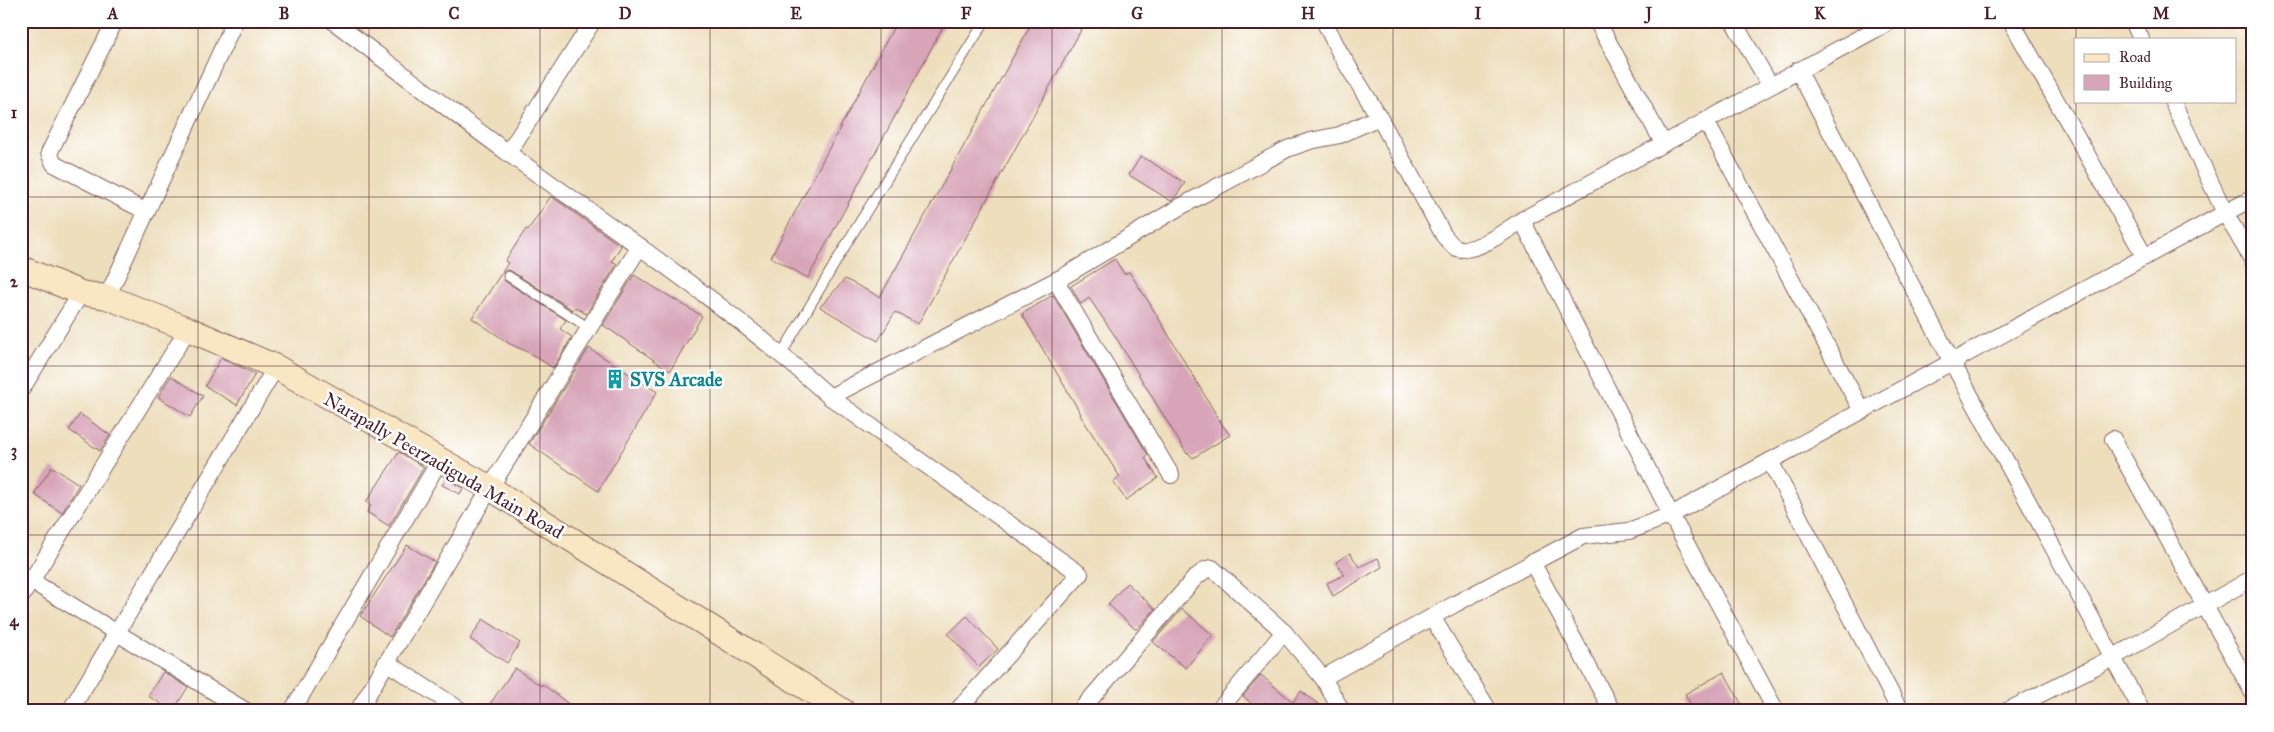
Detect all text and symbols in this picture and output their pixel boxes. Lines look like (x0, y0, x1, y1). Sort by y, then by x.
text: A (107, 4, 119, 23)
text: B (279, 4, 289, 23)
text: C (449, 4, 460, 23)
text: D (619, 4, 632, 23)
text: E (790, 4, 802, 23)
text: F (961, 4, 972, 23)
text: G (1131, 4, 1143, 23)
text: H (1301, 4, 1315, 23)
text: I (1475, 4, 1482, 23)
text: J (1644, 4, 1653, 24)
text: K (1814, 4, 1826, 23)
text: L (1984, 4, 1996, 23)
text: M (2153, 4, 2170, 23)
legend (2074, 38, 2236, 102)
text: Road (2119, 48, 2151, 66)
text: Building (2119, 74, 2173, 92)
text: 1 (11, 103, 18, 122)
text: 2 (10, 272, 19, 291)
building icon: SVS Arcade (604, 368, 626, 390)
place label: SVS Arcade (630, 368, 723, 391)
street label: Narapally Peerzadiguda Main Road (319, 387, 568, 545)
text: 3 (11, 441, 17, 461)
text: 4 (10, 611, 20, 631)

